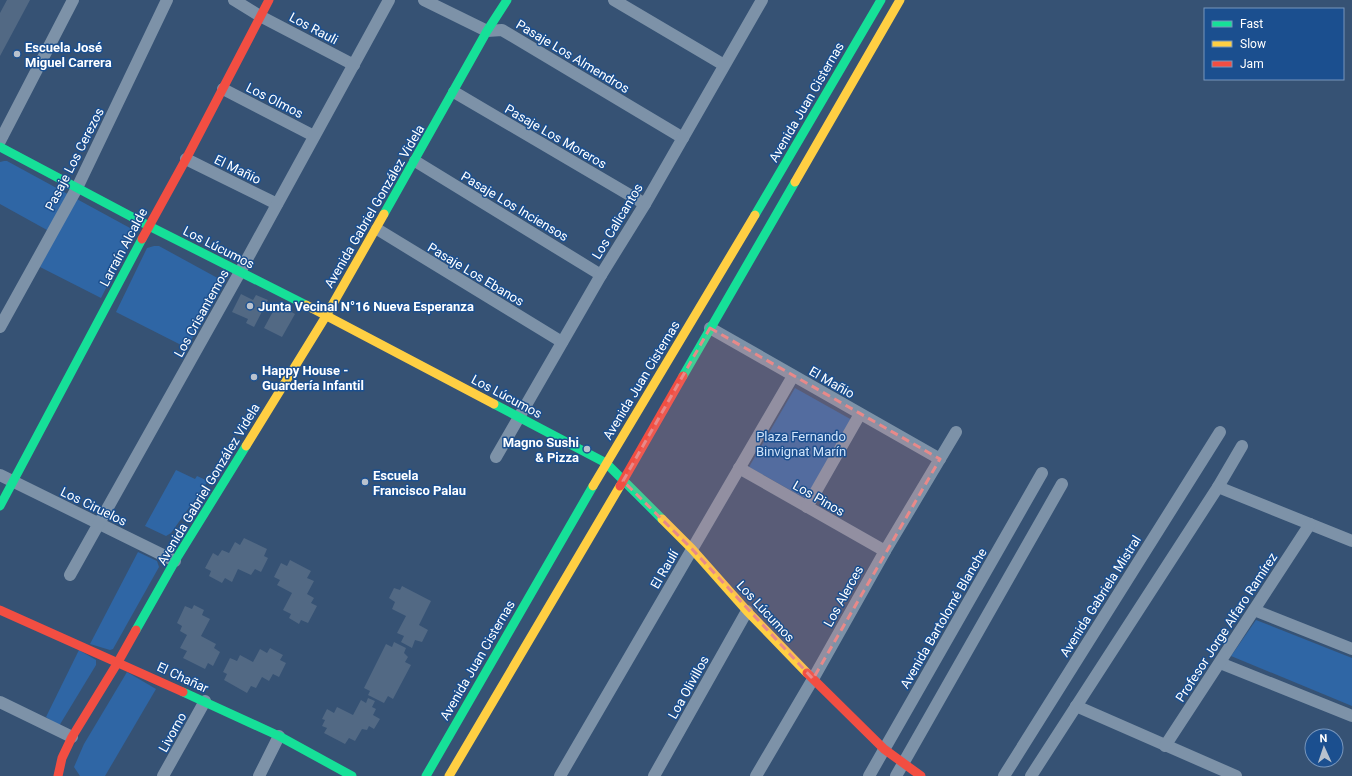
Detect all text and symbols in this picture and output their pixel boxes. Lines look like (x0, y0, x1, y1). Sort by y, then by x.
legend (1204, 8, 1344, 80)
street label: Los Rauli (287, 9, 341, 47)
street label: Pasaje Los Almendros (513, 17, 632, 96)
text: Fast (1240, 17, 1263, 31)
text: Slow (1240, 37, 1266, 51)
street label: Avenida Juan Cisternas (766, 39, 847, 165)
place label: Escuela José Miguel Carrera (25, 40, 112, 70)
marker: Escuela José Miguel Carrera (12, 49, 22, 59)
text: Jam (1240, 57, 1264, 71)
street label: Los Olmos (244, 80, 306, 121)
street label: Pasaje Los Moreros (502, 101, 610, 172)
street label: Pasaje Los Cerezos (42, 105, 107, 213)
street label: Avenida Gabriel González Videla (321, 122, 427, 290)
street label: El Mañio (212, 152, 264, 187)
street label: Pasaje Los Inciensos (459, 169, 571, 244)
street label: Los Calicantos (589, 181, 646, 262)
street label: Larraín Alcalde (97, 206, 150, 289)
street label: Los Lúcumos (181, 223, 257, 272)
street label: Pasaje Los Ebanos (425, 240, 527, 309)
street label: Los Crisantemos (171, 266, 232, 360)
place label: Junta Vecinal N°16 Nueva Esperanza (258, 299, 474, 314)
marker: Junta Vecinal N°16 Nueva Esperanza (245, 301, 255, 311)
street label: Avenida Juan Cisternas (600, 318, 683, 442)
place label: Happy House - Guardería Infantil (262, 363, 364, 393)
street label: El Mañio (806, 363, 857, 401)
marker: Happy House - Guardería Infantil (249, 372, 259, 382)
street label: Los Lúcumos (469, 372, 545, 421)
street label: Avenida Gabriel González Videla (154, 401, 263, 568)
park label: Plaza Fernando Binvignat Marín (756, 429, 846, 459)
place label: Magno Sushi & Pizza (503, 435, 579, 465)
marker: Magno Sushi & Pizza (582, 444, 592, 454)
place label: Escuela Francisco Palau (373, 468, 466, 498)
marker: Escuela Francisco Palau (360, 477, 370, 487)
street label: Los Pinos (790, 478, 847, 519)
street label: Los Ciruelos (58, 484, 130, 529)
street label: Avenida Gabriela Mistral (1057, 533, 1144, 660)
street label: El Raulí (647, 546, 682, 591)
street label: Avenida Bartolomé Blanche (897, 546, 990, 691)
street label: Profesor Jorge Alfaro Ramírez (1173, 549, 1281, 705)
street label: Los Alerces (820, 563, 867, 629)
street label: Los Lúcumos (734, 578, 798, 645)
street label: Avenida Juan Cisternas (437, 597, 518, 723)
street label: Loa Olivillos (665, 653, 712, 721)
street label: El Chañar (155, 659, 211, 696)
street label: Livorno (156, 710, 189, 755)
north arrow (1304, 728, 1344, 768)
text: N (1319, 732, 1328, 745)

